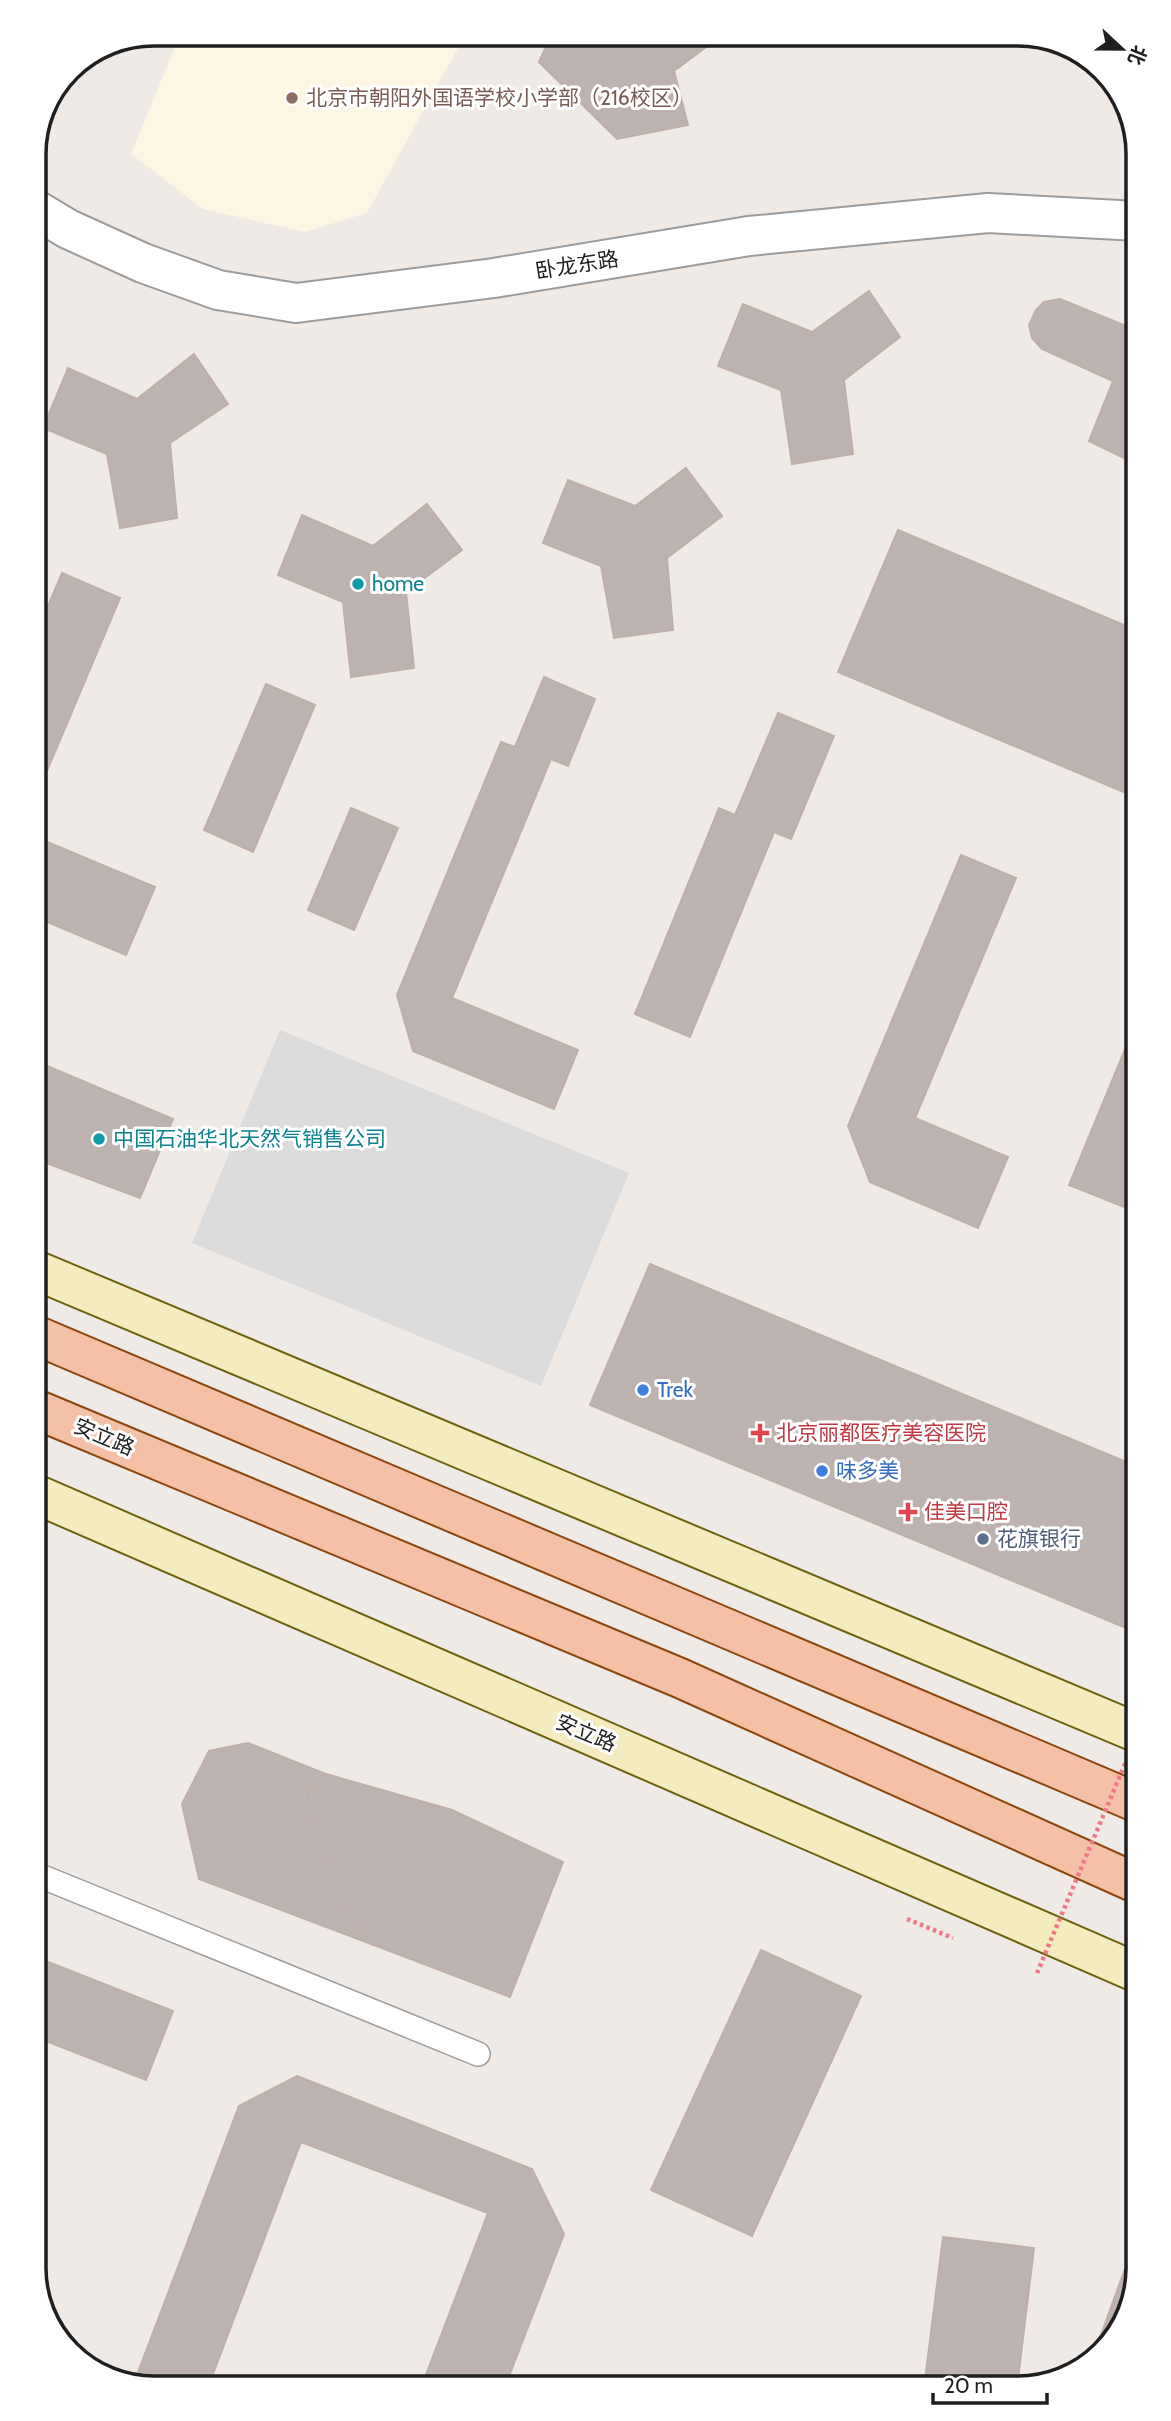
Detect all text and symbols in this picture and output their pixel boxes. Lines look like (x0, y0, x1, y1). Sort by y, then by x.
north arrow (1087, 14, 1157, 84)
text: 北 (1123, 42, 1152, 68)
place label: 北京市朝阳外国语学校小学部（216校区） (306, 85, 693, 110)
marker: 北京市朝阳外国语学校小学部（216校区） (284, 90, 300, 106)
street label: 卧龙东路 (533, 246, 620, 283)
place label: home (372, 571, 424, 596)
marker: home (350, 576, 366, 592)
place label: 中国石油华北天然气销售公司 (113, 1126, 386, 1151)
marker: 中国石油华北天然气销售公司 (91, 1131, 107, 1147)
place label: Trek (657, 1377, 693, 1402)
marker: Trek (635, 1382, 651, 1398)
street label: 安立路 (70, 1413, 138, 1460)
place label: 北京丽都医疗美容医院 (776, 1420, 986, 1445)
marker: 北京丽都医疗美容医院 (750, 1423, 770, 1443)
place label: 味多美 (836, 1458, 899, 1483)
marker: 味多美 (814, 1463, 830, 1479)
place label: 佳美口腔 (924, 1499, 1008, 1524)
marker: 佳美口腔 (898, 1502, 918, 1522)
place label: 花旗银行 (997, 1526, 1081, 1551)
marker: 花旗银行 (975, 1531, 991, 1547)
street label: 安立路 (552, 1709, 620, 1756)
scale bar (933, 2362, 1047, 2406)
text: 20 m (944, 2373, 993, 2398)

